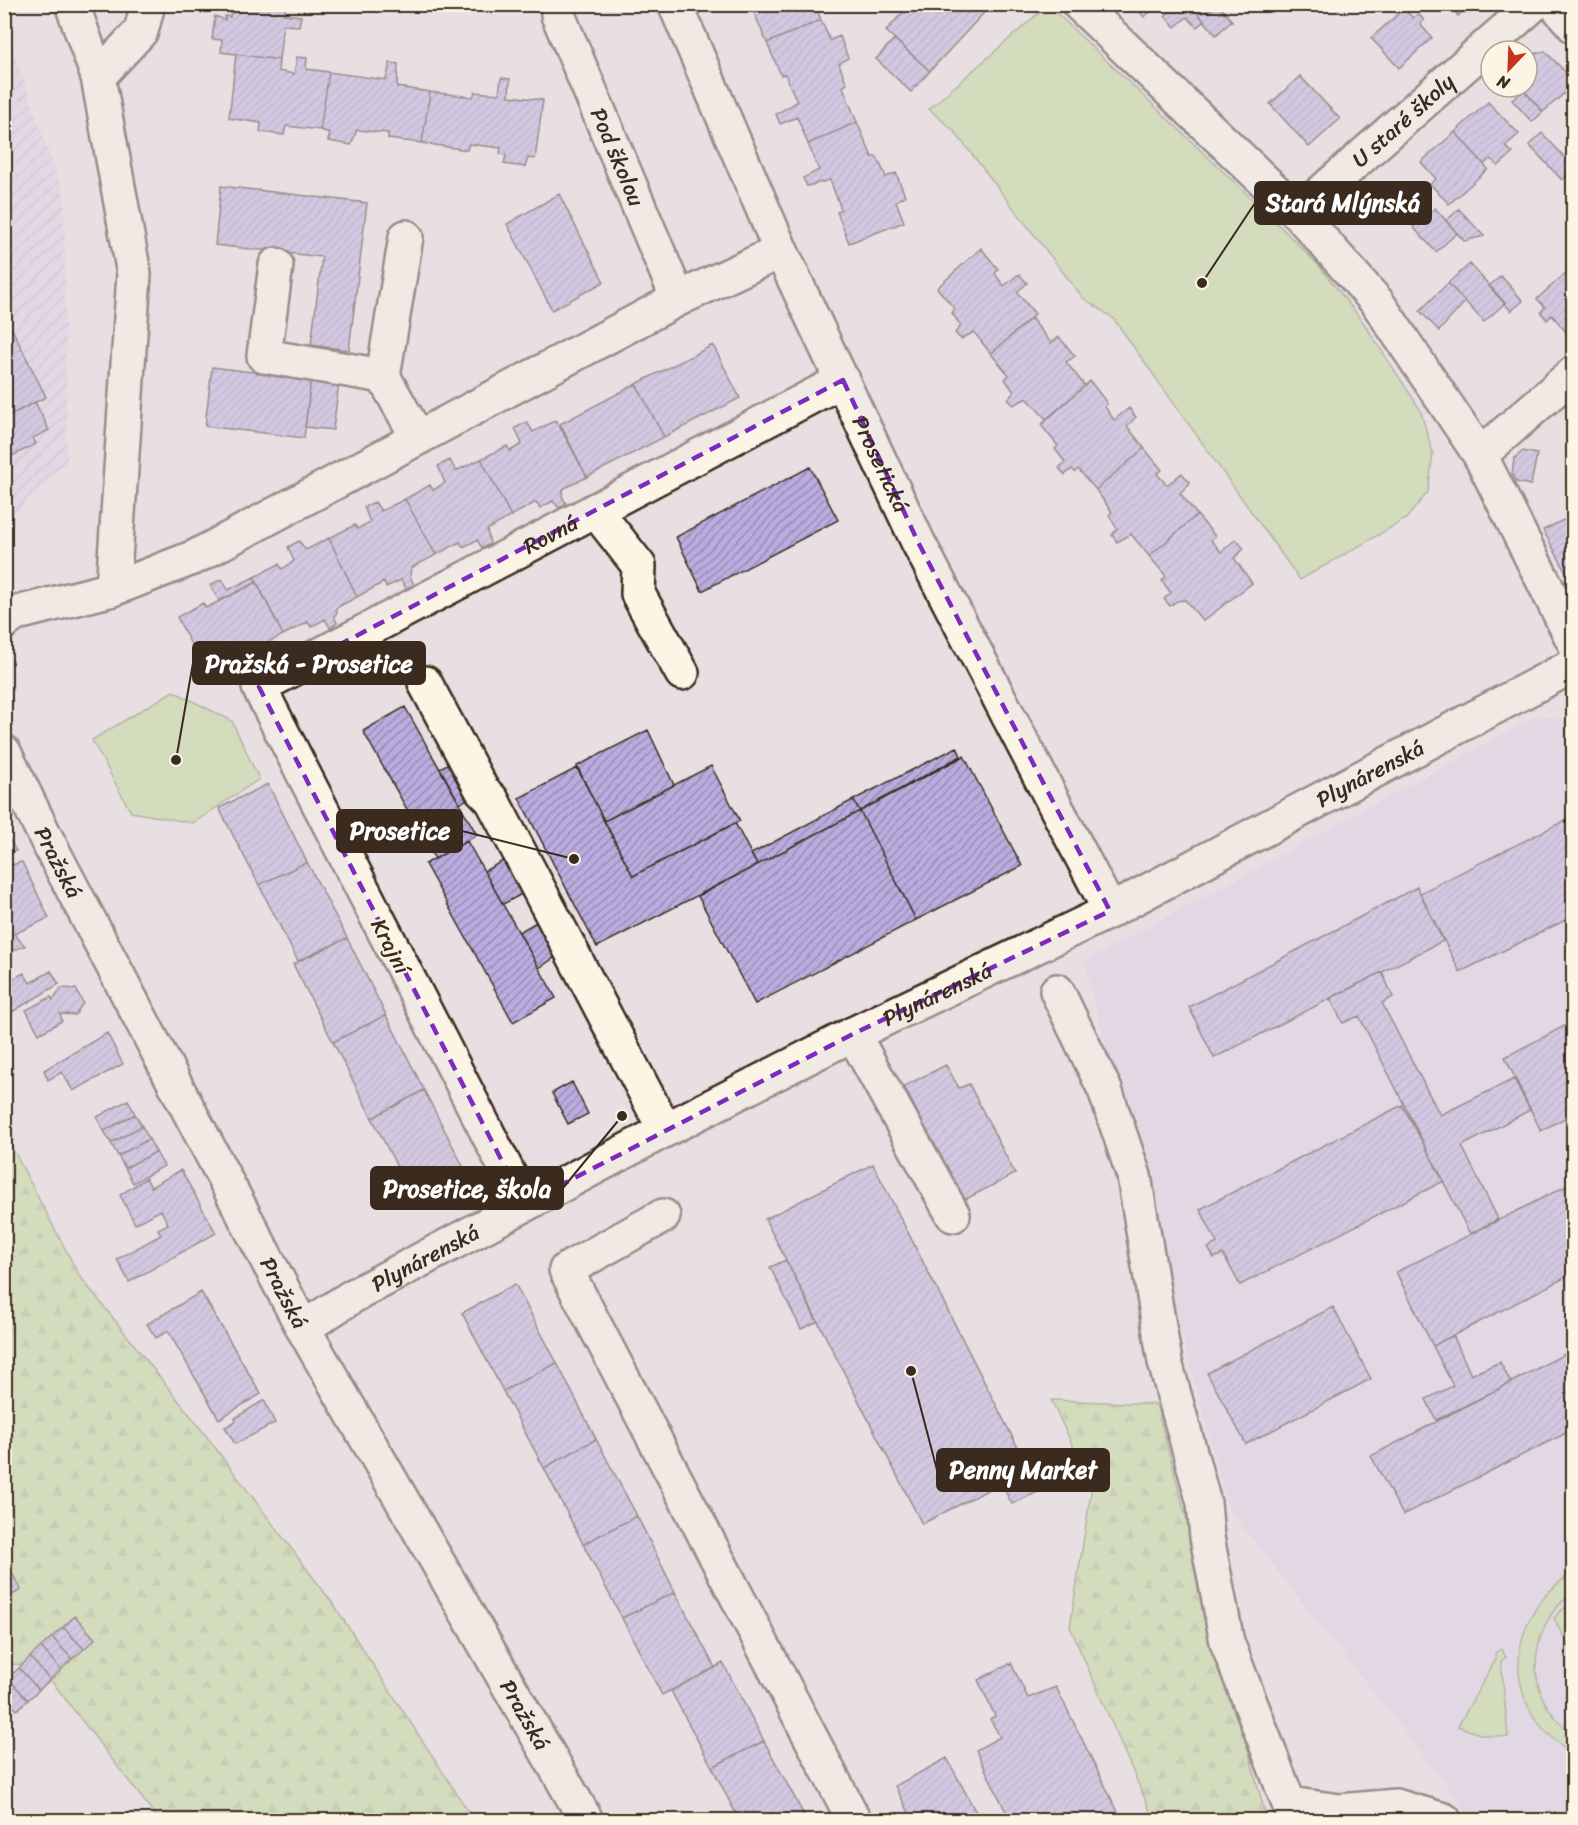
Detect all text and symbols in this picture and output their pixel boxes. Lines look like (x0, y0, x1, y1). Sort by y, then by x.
north arrow (1479, 39, 1539, 99)
street label: U staré školy (1342, 63, 1464, 177)
text: N (1492, 66, 1515, 98)
street label: Pod školou (579, 102, 656, 213)
callout: Stará Mlýnská (1255, 182, 1431, 224)
text: Stará Mlýnská (1265, 182, 1420, 224)
street label: Prosetická (841, 409, 920, 519)
street label: Rovná (516, 504, 585, 565)
callout: Pražská - Prosetice (193, 642, 425, 684)
text: Pražská - Prosetice (205, 643, 414, 685)
street label: Plynárenská (1309, 729, 1431, 818)
callout: Prosetice (337, 810, 462, 852)
text: Prosetice (350, 810, 451, 852)
street label: Pražská (23, 820, 93, 905)
street label: Krajní (360, 911, 423, 984)
street label: Plynárenská (876, 951, 999, 1037)
callout: Prosetice, škola (371, 1167, 563, 1209)
text: Prosetice, škola (383, 1168, 552, 1210)
street label: Plynárenská (364, 1213, 487, 1303)
street label: Pražská (249, 1250, 319, 1336)
callout: Penny Market (937, 1449, 1109, 1491)
text: Penny Market (949, 1449, 1098, 1491)
street label: Pražská (489, 1672, 561, 1758)

